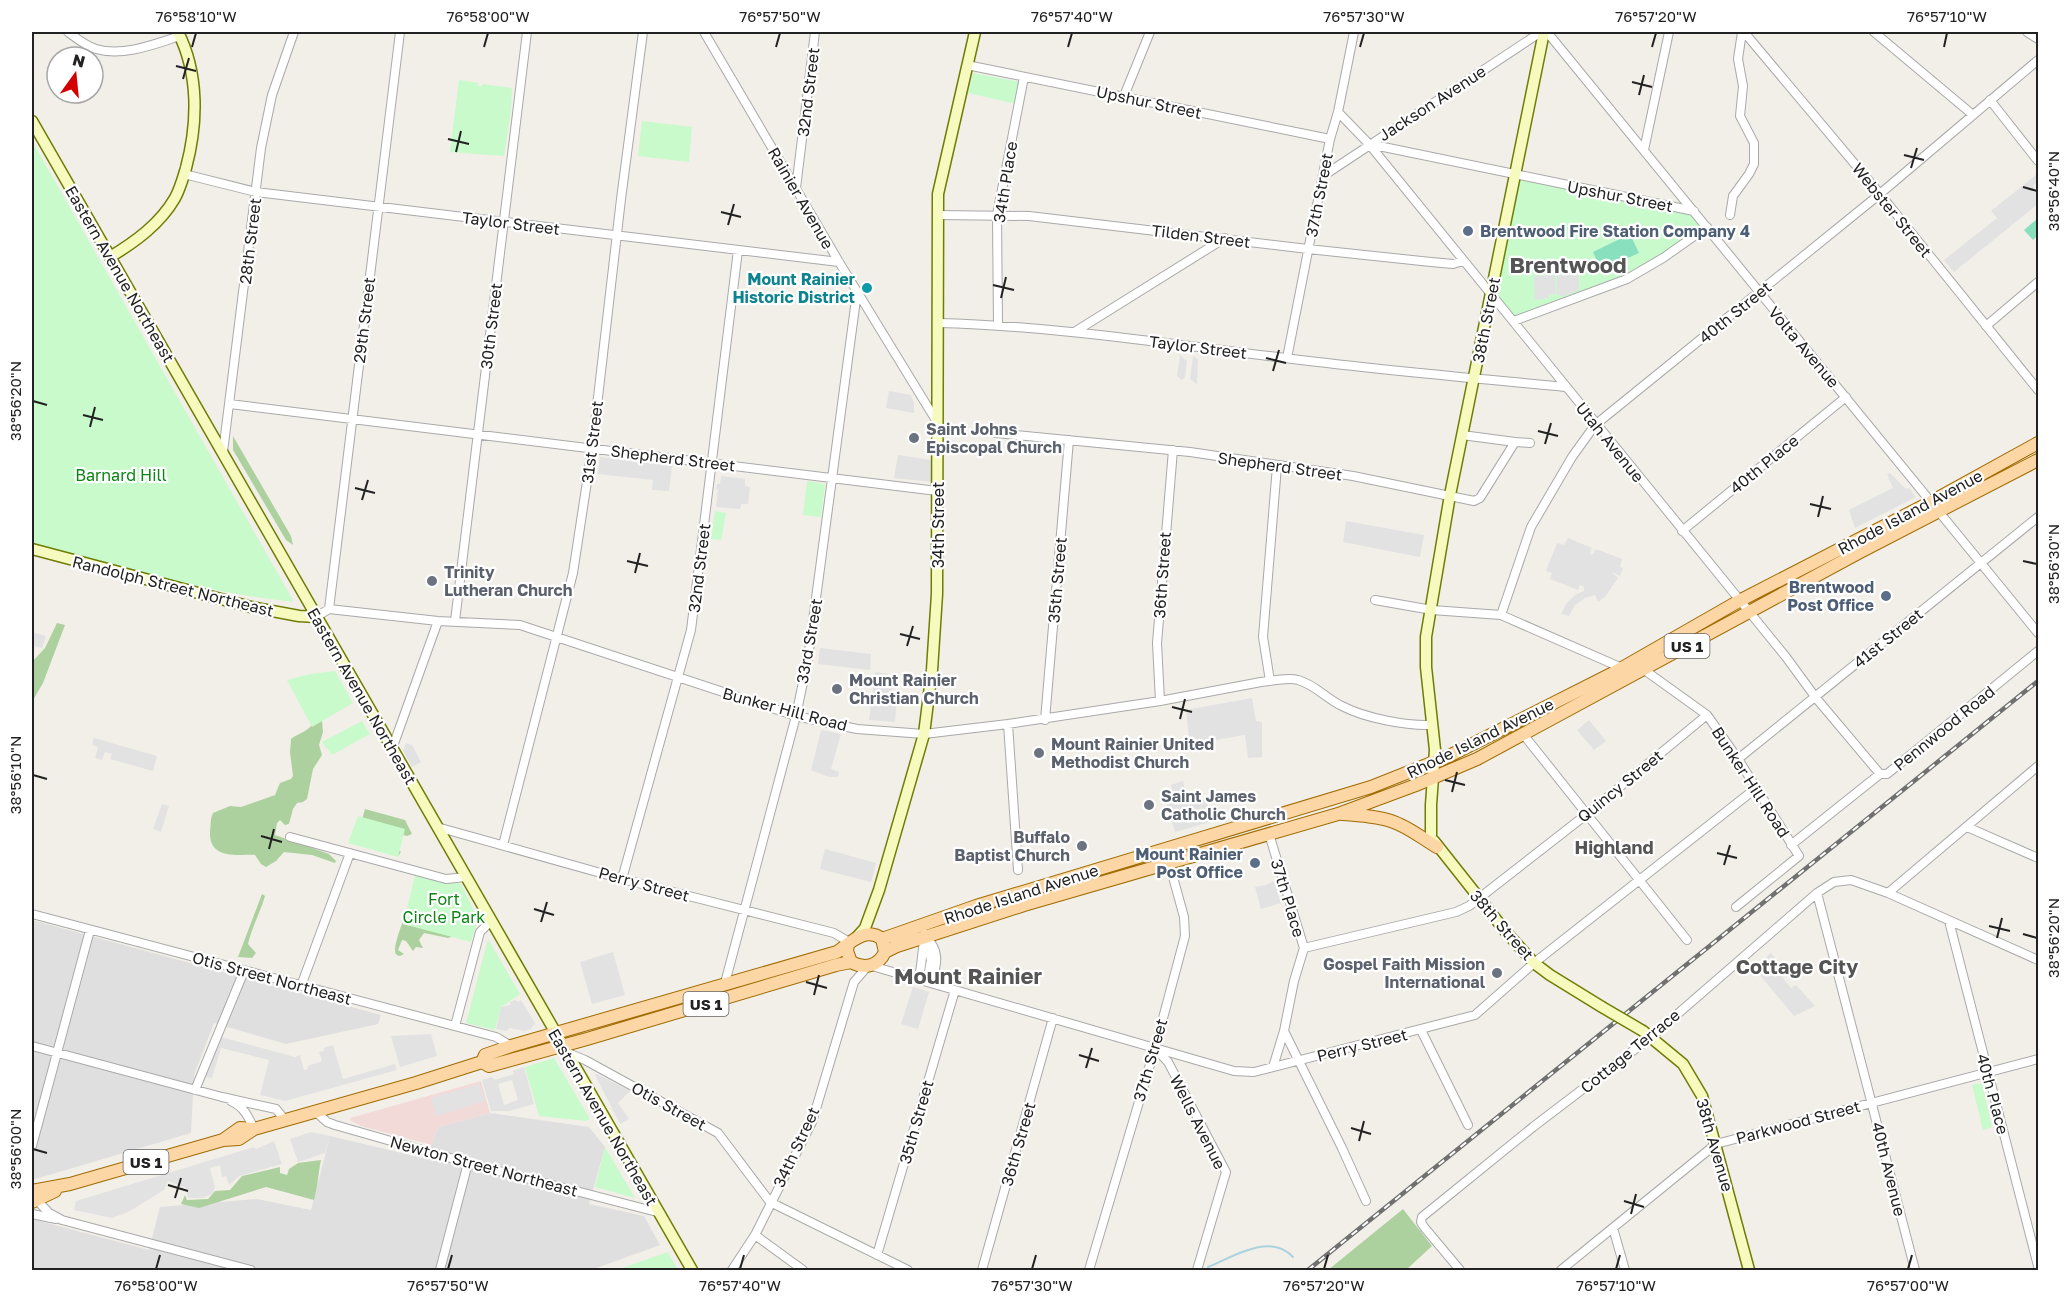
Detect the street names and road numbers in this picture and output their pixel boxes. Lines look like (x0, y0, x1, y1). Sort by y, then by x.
street label: 32nd Street (793, 46, 823, 138)
street label: Jackson Avenue (1375, 61, 1489, 145)
street label: Upshur Street (1095, 81, 1203, 123)
street label: 34th Place (989, 140, 1021, 224)
street label: Rainier Avenue (764, 144, 838, 252)
street label: 37th Street (1301, 151, 1337, 239)
street label: Webster Street (1848, 159, 1936, 261)
street label: Upshur Street (1566, 176, 1674, 216)
street label: Eastern Avenue Northeast (61, 182, 179, 366)
street label: 28th Street (235, 197, 265, 285)
street label: Taylor Street (461, 207, 561, 239)
street label: Tilden Street (1150, 220, 1252, 252)
street label: 29th Street (349, 276, 379, 364)
street label: 38th Street (1468, 276, 1504, 364)
street label: 40th Street (1695, 277, 1775, 347)
street label: 30th Street (476, 282, 506, 370)
street label: Volta Avenue (1764, 302, 1844, 392)
street label: Taylor Street (1148, 331, 1248, 363)
street label: Utah Avenue (1572, 398, 1648, 486)
street label: 31st Street (577, 399, 607, 485)
street label: 40th Place (1726, 430, 1802, 498)
street label: Shepherd Street (609, 440, 737, 476)
street label: Shepherd Street (1216, 447, 1344, 485)
street label: Rhode Island Avenue (1834, 465, 1986, 559)
street label: 34th Street (928, 482, 948, 568)
street label: 32nd Street (684, 522, 714, 614)
street label: 36th Street (1149, 531, 1175, 619)
street label: 35th Street (1043, 536, 1071, 624)
street label: Randolph Street Northeast (70, 551, 276, 621)
street label: 33rd Street (792, 597, 826, 685)
street label: Eastern Avenue Northeast (303, 604, 421, 788)
street label: 41st Street (1849, 604, 1927, 672)
road number: US 1 (1664, 634, 1710, 658)
street label: Pennwood Road (1889, 681, 1999, 775)
street label: Bunker Hill Road (720, 683, 850, 735)
street label: Rhode Island Avenue (1403, 694, 1557, 782)
street label: Bunker Hill Road (1708, 723, 1794, 841)
street label: Quincy Street (1573, 745, 1667, 827)
street label: 37th Place (1267, 856, 1309, 940)
street label: Rhode Island Avenue (941, 860, 1101, 928)
street label: Perry Street (597, 862, 691, 906)
street label: 38th Street (1466, 886, 1538, 964)
street label: Otis Street Northeast (190, 947, 354, 1009)
road number: US 1 (684, 992, 728, 1016)
street label: Cottage Terrace (1576, 1005, 1684, 1097)
street label: 37th Street (1129, 1016, 1171, 1104)
street label: Perry Street (1315, 1024, 1409, 1066)
street label: Eastern Avenue Northeast (544, 1025, 662, 1209)
street label: 40th Place (1973, 1052, 2013, 1136)
street label: Wells Avenue (1166, 1071, 1230, 1173)
street label: Otis Street (628, 1077, 710, 1135)
street label: 35th Street (895, 1078, 937, 1166)
street label: 38th Avenue (1692, 1096, 1738, 1194)
street label: Parkwood Street (1734, 1096, 1862, 1148)
street label: 36th Street (996, 1100, 1040, 1188)
street label: 34th Street (769, 1103, 823, 1191)
street label: 40th Avenue (1868, 1120, 1910, 1218)
street label: Newton Street Northeast (388, 1131, 580, 1201)
road number: US 1 (124, 1150, 168, 1174)

